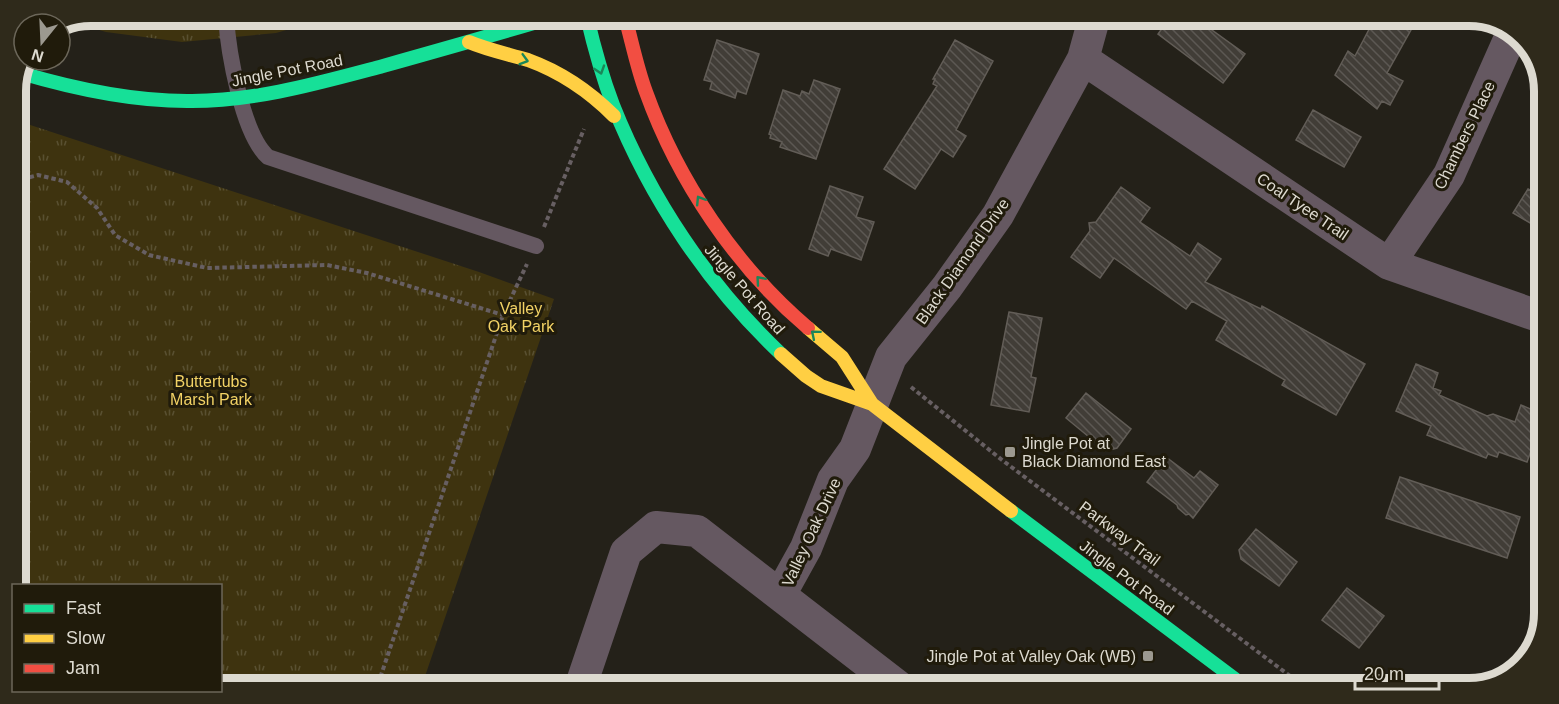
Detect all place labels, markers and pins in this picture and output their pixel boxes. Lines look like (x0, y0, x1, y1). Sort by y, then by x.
place label: Jingle Pot at Black Diamond East (1022, 435, 1167, 470)
marker: Jingle Pot at Black Diamond East (1003, 445, 1017, 459)
place label: Jingle Pot at Valley Oak (WB) (926, 648, 1136, 665)
marker: Jingle Pot at Valley Oak (WB) (1141, 649, 1155, 663)

